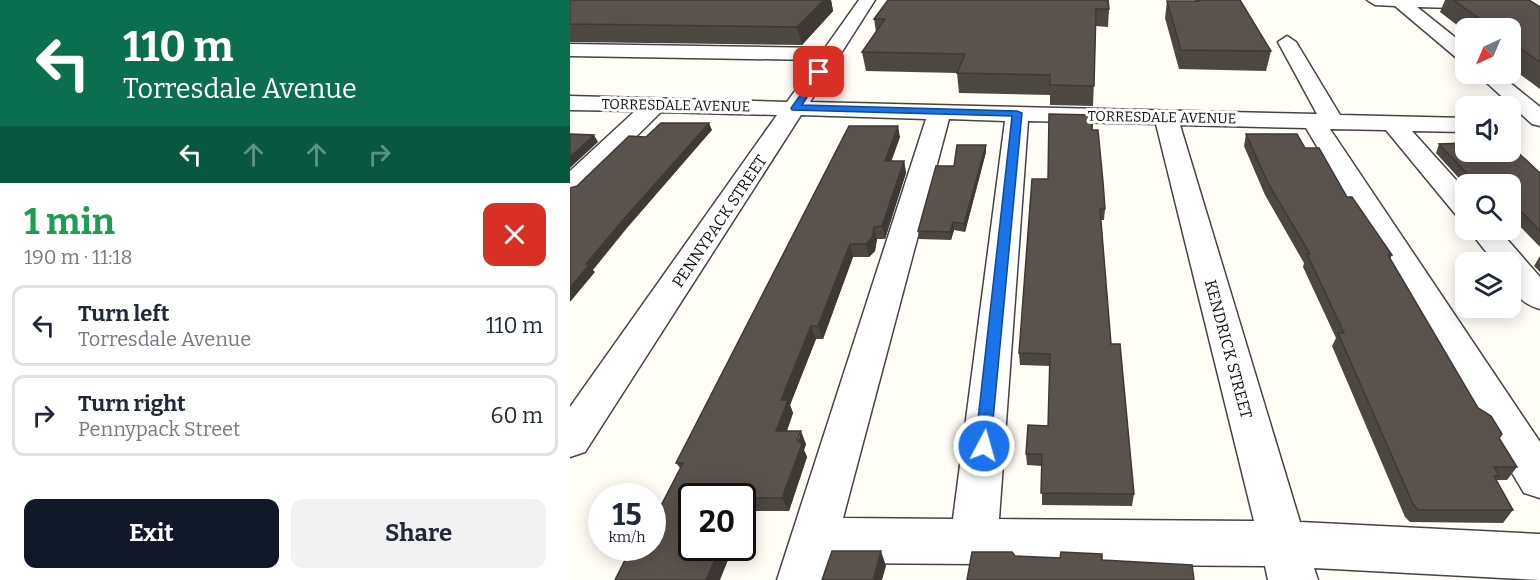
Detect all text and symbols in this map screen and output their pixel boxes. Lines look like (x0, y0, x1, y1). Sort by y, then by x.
north arrow (1455, 18, 1521, 84)
map controls (1455, 18, 1521, 318)
text: 110 m (123, 22, 234, 72)
icon: left (24, 24, 102, 102)
pin (793, 46, 844, 97)
icon: arrive (802, 55, 835, 88)
text: Torresdale Avenue (123, 73, 357, 105)
street label: TORRESDALE AVENUE (601, 96, 750, 115)
button: sound (1455, 96, 1521, 162)
street label: TORRESDALE AVENUE (1087, 108, 1236, 127)
icon: left (174, 138, 207, 171)
icon: ahead (237, 138, 270, 171)
icon: ahead (300, 138, 333, 171)
icon: right (363, 138, 396, 171)
street label: PENNYPACK STREET (668, 151, 771, 291)
button: search (1455, 174, 1521, 240)
text: 1 min (24, 200, 115, 244)
button: close (483, 203, 546, 266)
text: 190 m · 11:18 (24, 245, 133, 269)
button: layers (1455, 252, 1521, 318)
street label: KENDRICK STREET (1201, 278, 1256, 421)
text: Turn left (78, 300, 170, 327)
icon: left (27, 309, 60, 342)
text: 110 m (486, 312, 543, 339)
text: Torresdale Avenue (78, 327, 251, 351)
text: Turn right (78, 390, 186, 417)
icon: right (27, 399, 60, 432)
text: 60 m (491, 402, 543, 429)
position arrow (952, 414, 1016, 478)
text: Pennypack Street (78, 417, 240, 441)
speed limit sign: 20 (678, 483, 756, 561)
text: 15 (612, 497, 642, 533)
button: Exit (24, 499, 279, 568)
button: Share (291, 499, 546, 568)
text: km/h (608, 528, 646, 546)

